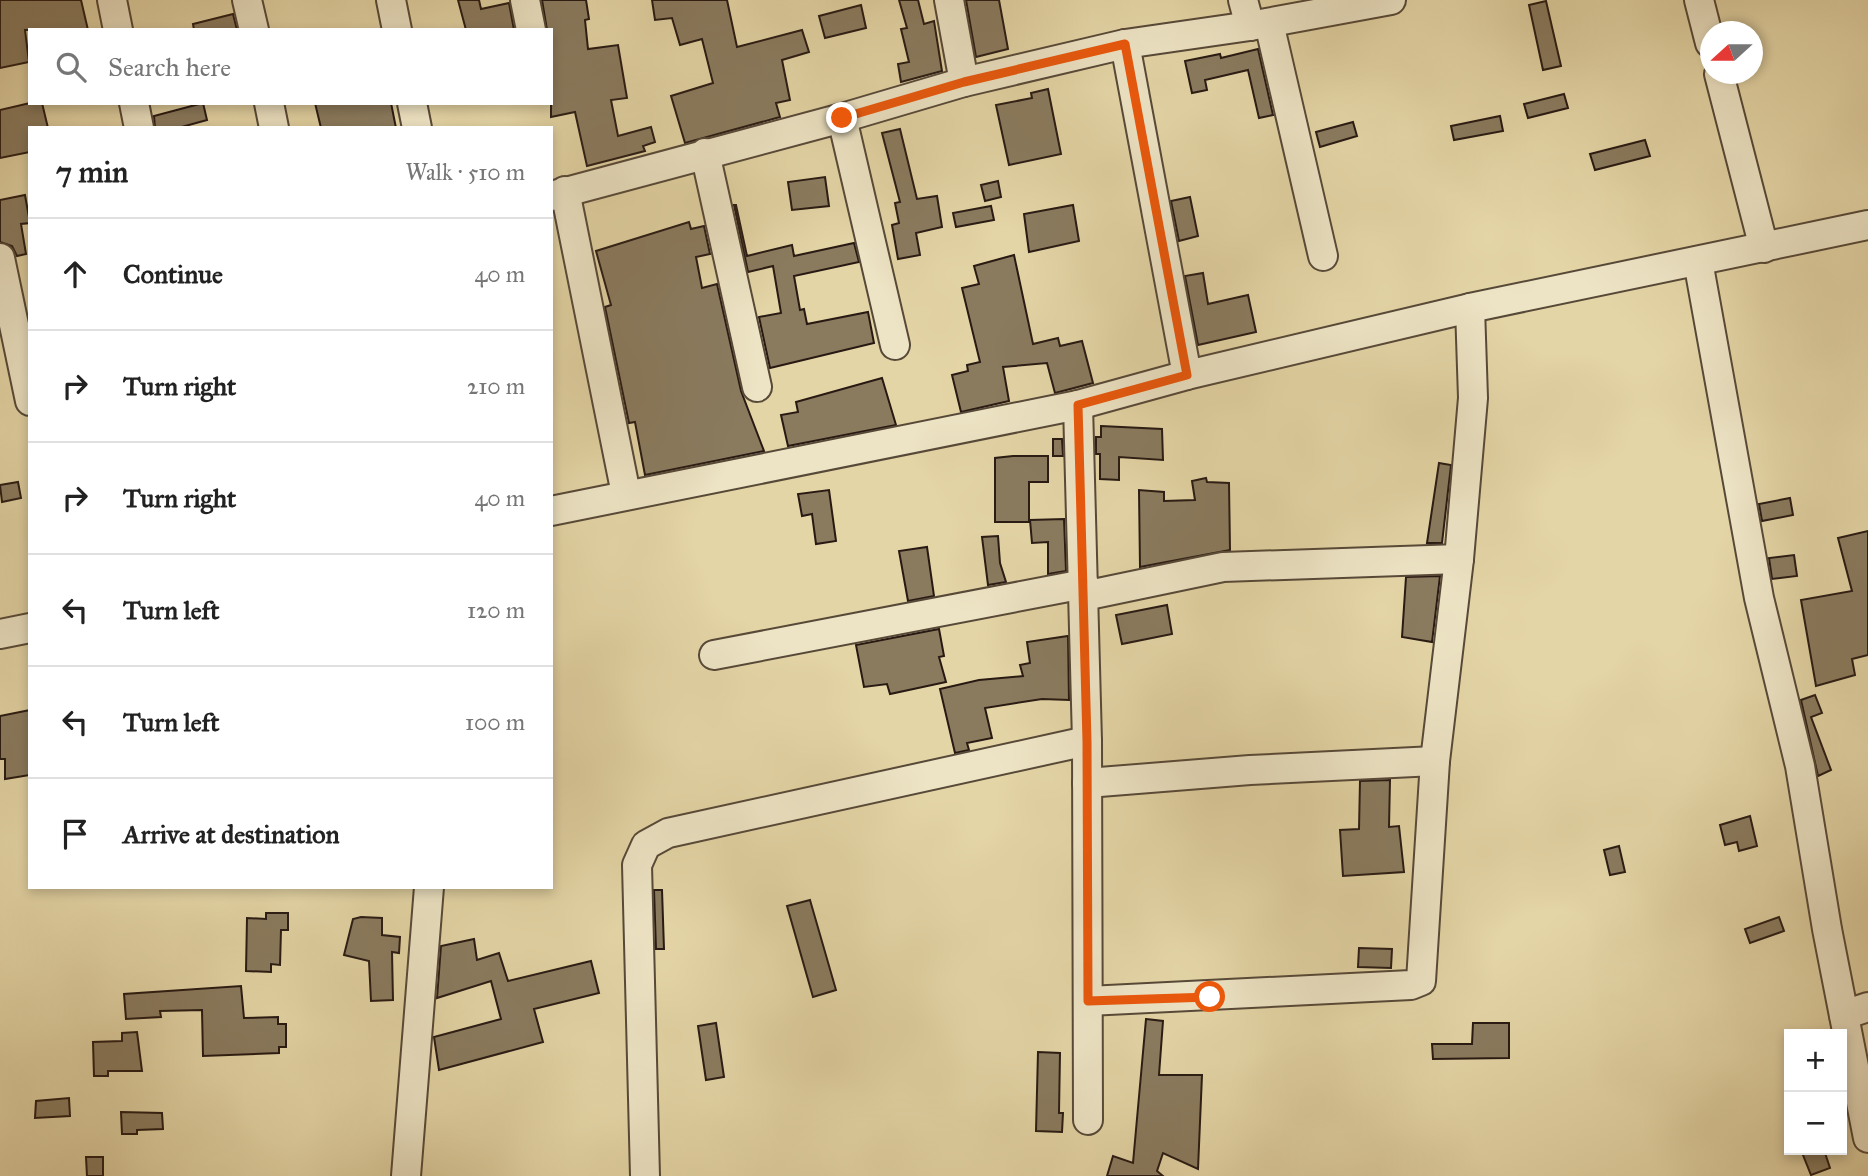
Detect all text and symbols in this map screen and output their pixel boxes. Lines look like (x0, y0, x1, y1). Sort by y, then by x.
north arrow (1700, 21, 1763, 84)
search box (28, 28, 553, 105)
icon: search (52, 48, 90, 86)
text: Search here (108, 51, 231, 83)
route end (826, 102, 857, 133)
text: 7 min (56, 154, 128, 190)
text: Walk · 510 m (405, 158, 525, 186)
icon: ahead (56, 255, 94, 293)
text: Continue (123, 258, 223, 290)
text: 40 m (475, 260, 525, 288)
icon: right (56, 367, 94, 405)
text: Turn right (123, 370, 236, 402)
text: 210 m (467, 372, 525, 400)
icon: right (56, 479, 94, 517)
text: Turn right (123, 482, 236, 514)
text: 40 m (475, 484, 525, 512)
icon: left (56, 591, 94, 629)
text: Turn left (123, 594, 219, 626)
text: 120 m (467, 596, 525, 624)
icon: left (56, 703, 94, 741)
text: Turn left (123, 706, 219, 738)
text: 100 m (465, 708, 525, 736)
icon: arrive (56, 815, 94, 853)
text: Arrive at destination (123, 818, 340, 850)
route start (1194, 981, 1225, 1012)
map controls (1784, 1029, 1847, 1155)
button: + (1784, 1029, 1847, 1092)
button: − (1784, 1092, 1847, 1155)

